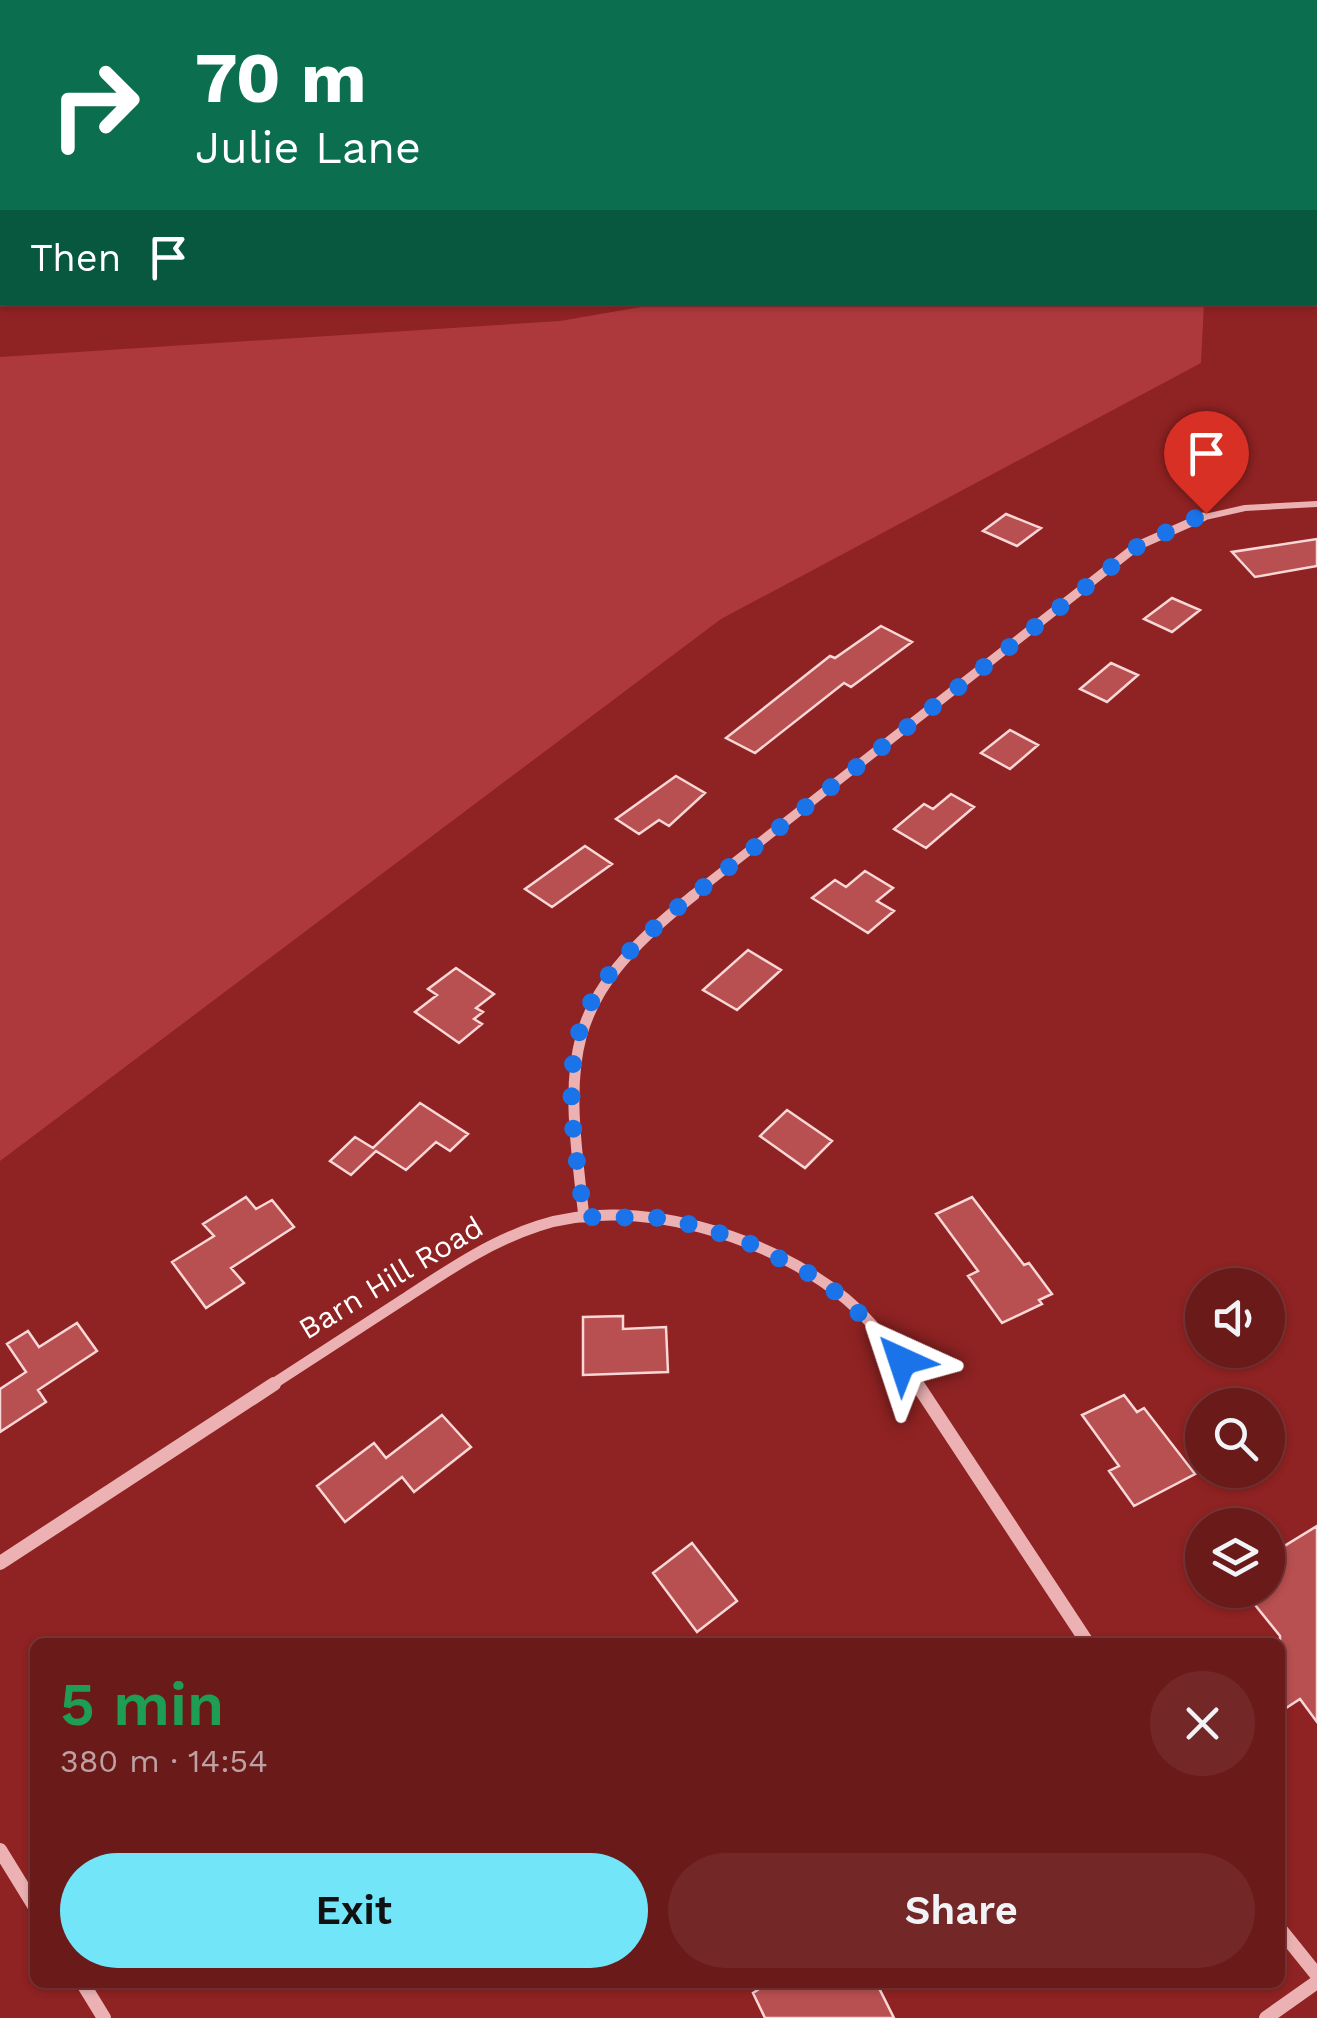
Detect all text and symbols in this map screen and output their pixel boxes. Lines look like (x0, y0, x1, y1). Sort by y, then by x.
text: 70 m (195, 37, 367, 119)
icon: right (30, 40, 160, 170)
text: Julie Lane (195, 121, 421, 174)
icon: arrive (141, 230, 196, 285)
text: Then (30, 236, 121, 280)
pin (1164, 411, 1249, 514)
icon: arrive (1179, 426, 1234, 481)
street label: Barn Hill Road (292, 1209, 489, 1346)
map controls (1185, 1268, 1285, 1608)
button: sound (1185, 1268, 1285, 1368)
position arrow (850, 1309, 954, 1413)
button: search (1185, 1388, 1285, 1488)
button: layers (1185, 1508, 1285, 1608)
text: 5 min (60, 1669, 224, 1740)
button: close (1150, 1671, 1255, 1776)
text: 380 m · 14:54 (60, 1742, 268, 1780)
button: Exit (60, 1853, 648, 1968)
button: Share (668, 1853, 1255, 1968)

